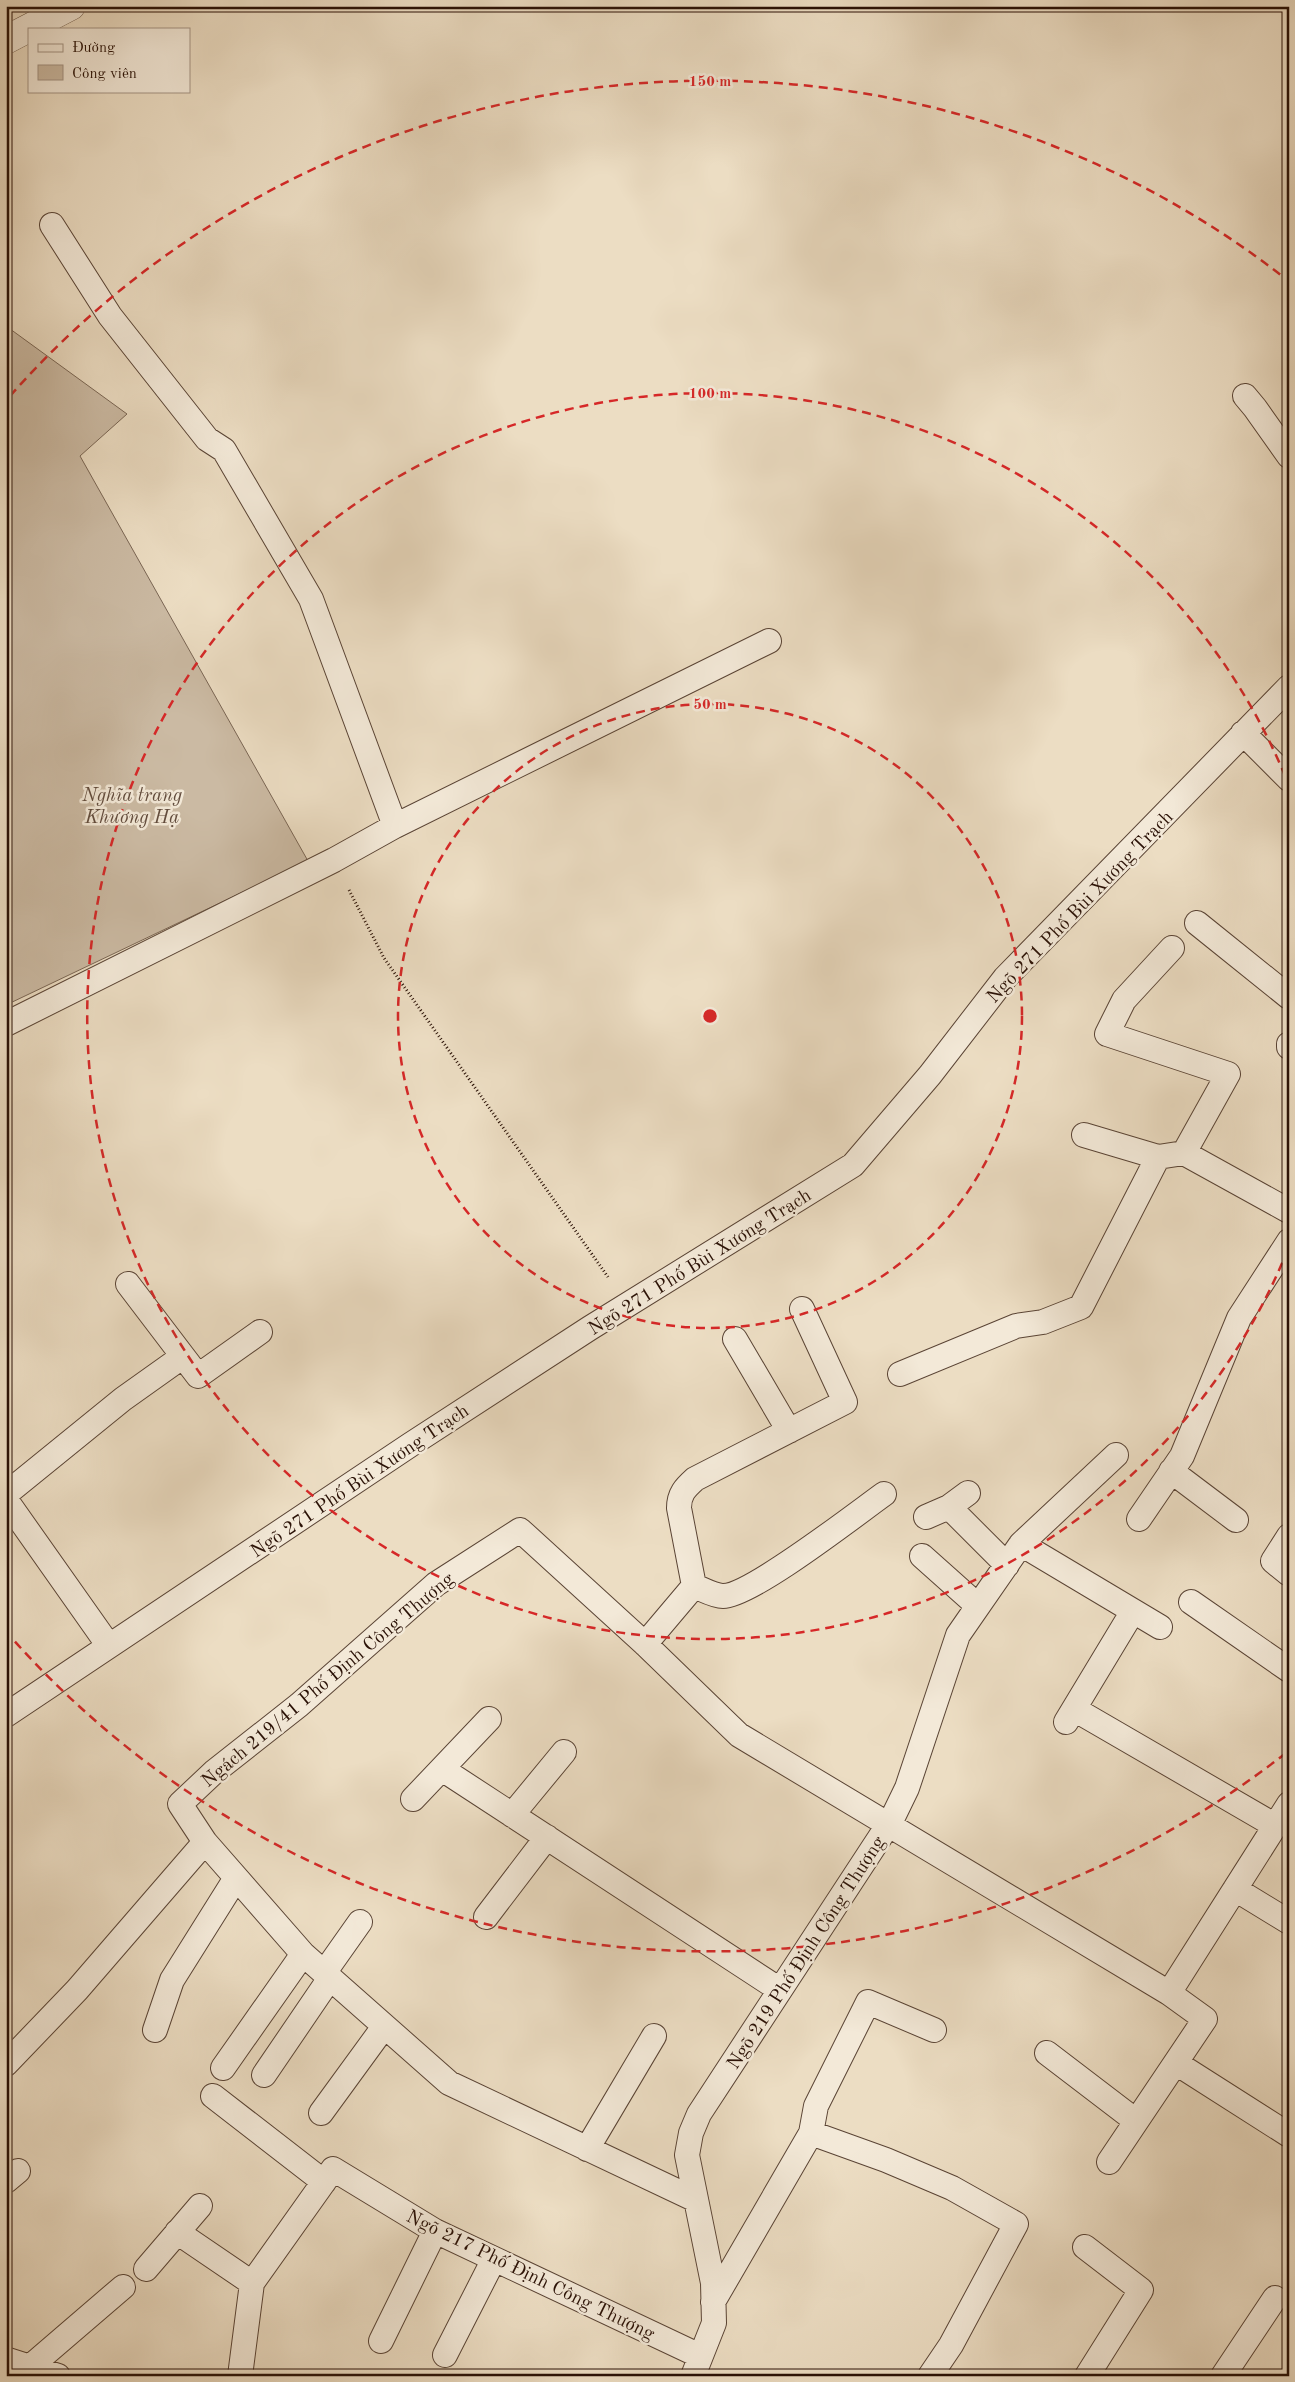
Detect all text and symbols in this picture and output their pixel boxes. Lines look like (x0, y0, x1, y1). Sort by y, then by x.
legend (28, 28, 190, 92)
text: Đường (72, 41, 115, 56)
text: Công viên (72, 67, 137, 82)
text: 150 m (689, 75, 731, 90)
text: 100 m (689, 387, 731, 402)
text: 50 m (693, 698, 727, 713)
park label: Nghĩa trang Khương Hạ (81, 787, 182, 828)
street label: Ngõ 271 Phố Bùi Xương Trạch (983, 807, 1178, 1007)
centre of rings (701, 1007, 719, 1025)
street label: Ngõ 271 Phố Bùi Xương Trạch (585, 1186, 815, 1340)
street label: Ngõ 271 Phố Bùi Xương Trạch (247, 1401, 473, 1562)
street label: Ngách 219/41 Phố Định Công Thượng (198, 1569, 459, 1792)
street label: Ngõ 219 Phố Định Công Thượng (724, 1832, 890, 2073)
street label: Ngõ 217 Phố Định Công Thượng (403, 2207, 658, 2345)

